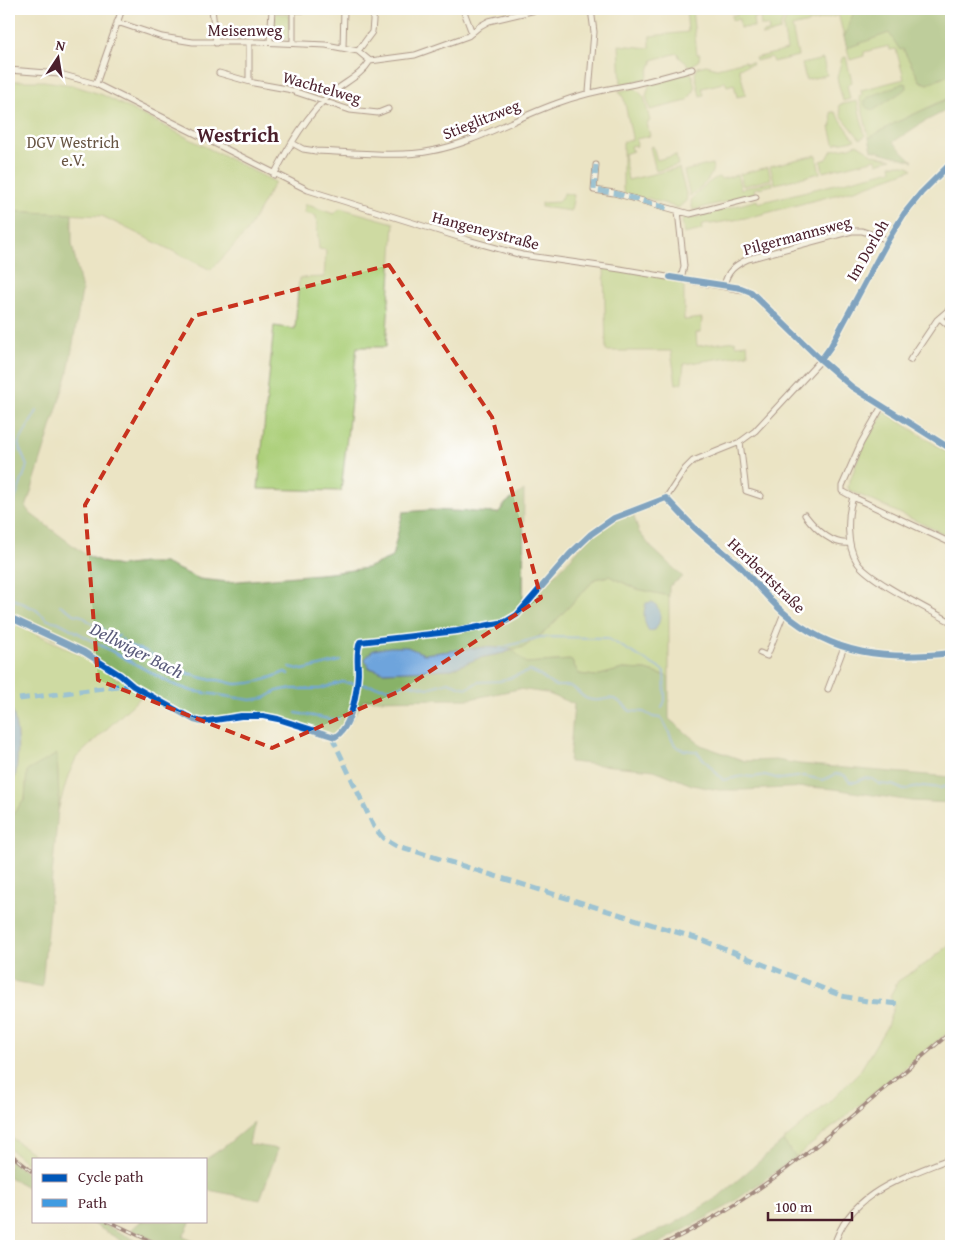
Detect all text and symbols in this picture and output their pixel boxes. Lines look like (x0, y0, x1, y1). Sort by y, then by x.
street label: Meisenweg (208, 18, 282, 42)
north arrow (32, 32, 82, 82)
text: N (54, 35, 68, 56)
street label: Wachtelweg (280, 64, 364, 110)
street label: Stieglitzweg (439, 93, 523, 145)
district label: Westrich (197, 119, 280, 150)
park label: DGV Westrich e.V. (27, 130, 119, 172)
street label: Hangeneystraße (430, 204, 542, 256)
street label: Pilgermannsweg (740, 209, 854, 261)
street label: Im Dorloh (840, 215, 894, 285)
street label: Heribertstraße (723, 532, 811, 618)
water label: Dellwiger Bach (85, 614, 188, 685)
legend (32, 1158, 208, 1222)
text: Cycle path (78, 1166, 144, 1187)
scale bar (768, 1190, 851, 1222)
text: Path (78, 1192, 107, 1213)
text: 100 m (775, 1196, 813, 1217)

